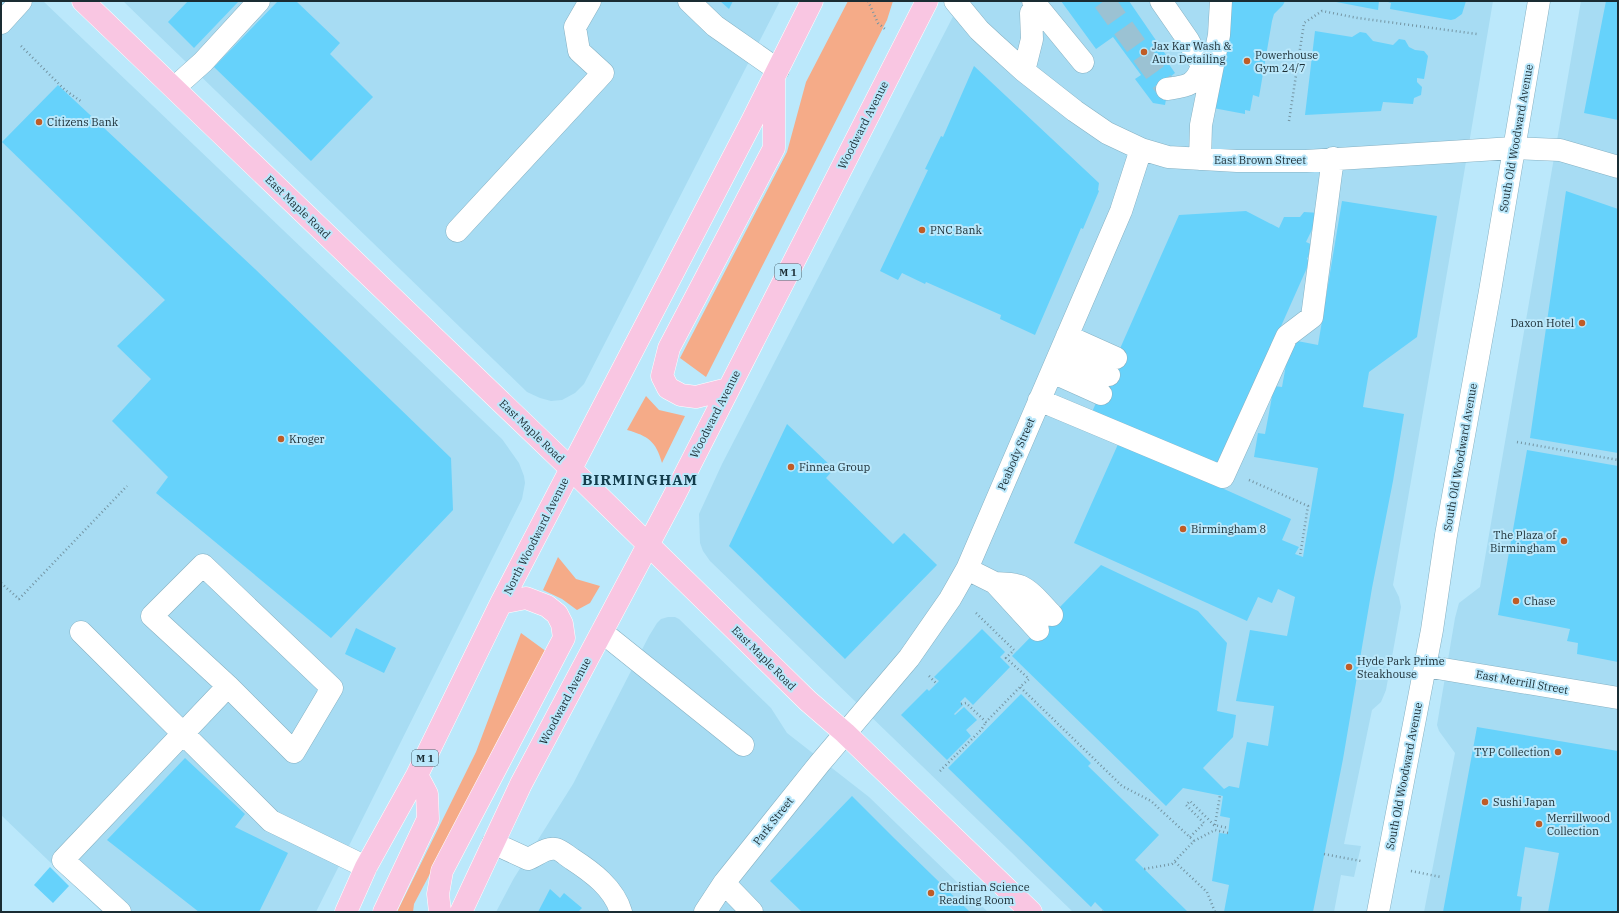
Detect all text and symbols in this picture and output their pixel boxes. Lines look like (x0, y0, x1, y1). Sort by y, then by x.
place label: Jax Kar Wash & Auto Detailing (1152, 39, 1232, 66)
marker: Jax Kar Wash & Auto Detailing (1139, 47, 1149, 57)
place label: Powerhouse Gym 24/7 (1255, 48, 1318, 75)
marker: Powerhouse Gym 24/7 (1242, 56, 1252, 66)
street label: South Old Woodward Avenue (1496, 63, 1536, 213)
street label: Woodward Avenue (835, 79, 891, 171)
place label: Citizens Bank (47, 115, 119, 129)
marker: Citizens Bank (34, 117, 44, 127)
street label: East Brown Street (1214, 153, 1306, 167)
street label: East Maple Road (263, 172, 334, 242)
place label: PNC Bank (930, 223, 983, 237)
marker: PNC Bank (917, 225, 927, 235)
road number: M 1 (775, 264, 801, 280)
place label: Daxon Hotel (1511, 316, 1574, 330)
marker: Daxon Hotel (1577, 318, 1587, 328)
street label: Woodward Avenue (687, 368, 743, 460)
street label: South Old Woodward Avenue (1440, 382, 1480, 532)
street label: East Maple Road (497, 396, 568, 466)
street label: Peabody Street (994, 415, 1038, 492)
place label: Kroger (289, 432, 325, 446)
marker: Kroger (276, 434, 286, 444)
place label: Finnea Group (799, 460, 871, 474)
marker: Finnea Group (786, 462, 796, 472)
district label: BIRMINGHAM (582, 470, 698, 489)
street label: North Woodward Avenue (500, 475, 572, 597)
place label: Birmingham 8 (1191, 522, 1266, 536)
marker: Birmingham 8 (1178, 524, 1188, 534)
place label: The Plaza of Birmingham (1490, 528, 1557, 555)
marker: The Plaza of Birmingham (1559, 536, 1569, 546)
place label: Chase (1524, 594, 1555, 608)
marker: Chase (1511, 596, 1521, 606)
street label: East Maple Road (729, 623, 799, 693)
place label: Hyde Park Prime Steakhouse (1357, 654, 1445, 681)
street label: Woodward Avenue (536, 655, 594, 747)
marker: Hyde Park Prime Steakhouse (1344, 662, 1354, 672)
street label: East Merrill Street (1475, 667, 1569, 697)
street label: South Old Woodward Avenue (1383, 701, 1425, 851)
place label: TYP Collection (1474, 745, 1550, 759)
marker: TYP Collection (1553, 747, 1563, 757)
road number: M 1 (412, 750, 438, 766)
street label: Park Street (750, 794, 796, 848)
place label: Sushi Japan (1493, 795, 1555, 809)
marker: Sushi Japan (1480, 797, 1490, 807)
place label: Merrillwood Collection (1547, 811, 1610, 838)
marker: Merrillwood Collection (1534, 819, 1544, 829)
place label: Christian Science Reading Room (939, 880, 1030, 907)
marker: Christian Science Reading Room (926, 888, 936, 898)

